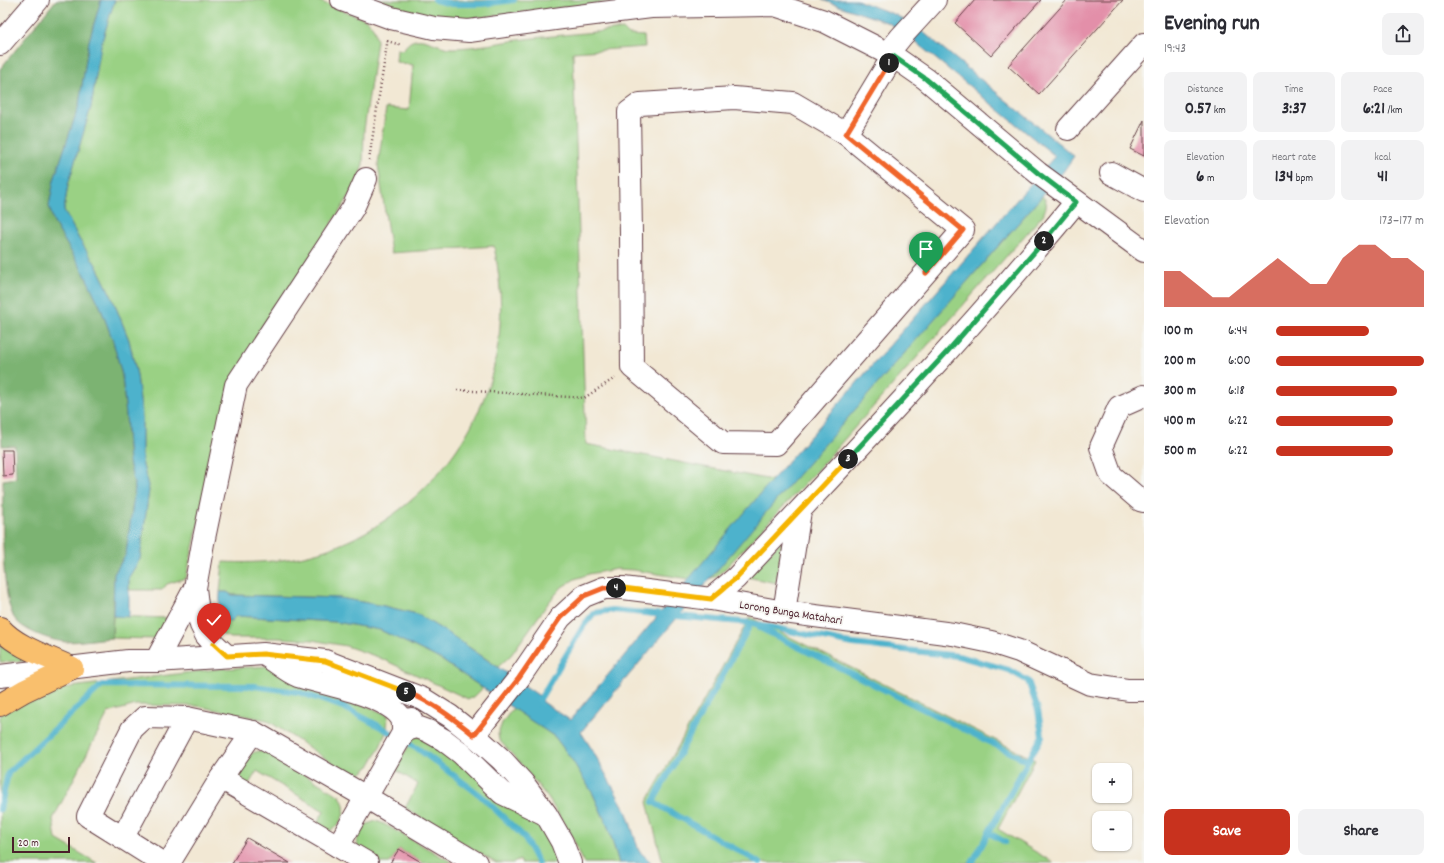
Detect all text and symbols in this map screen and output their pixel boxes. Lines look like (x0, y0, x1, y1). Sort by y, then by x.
text: Evening run (1164, 9, 1260, 40)
button: share (1382, 13, 1424, 55)
text: 19:43 (1164, 40, 1186, 59)
pin: 1 (879, 53, 899, 73)
text: 1 (888, 55, 890, 71)
text: Distance (1187, 82, 1223, 98)
text: Time (1285, 82, 1303, 98)
text: Pace (1373, 82, 1392, 98)
text: 0.57 (1185, 98, 1211, 122)
text: 3:37 (1282, 98, 1306, 122)
text: 6:21 (1363, 98, 1385, 122)
text: km (1211, 103, 1226, 119)
text: /km (1385, 103, 1403, 119)
text: Elevation (1186, 150, 1224, 166)
text: Heart rate (1272, 150, 1316, 166)
text: kcal (1374, 150, 1391, 166)
text: 6 (1196, 166, 1204, 190)
text: 134 (1275, 166, 1293, 190)
text: 41 (1377, 166, 1388, 190)
text: m (1204, 171, 1215, 187)
text: bpm (1293, 171, 1313, 187)
text: Elevation (1164, 212, 1209, 231)
text: 173–177 m (1379, 212, 1424, 231)
pin: 2 (1034, 231, 1054, 251)
pin (909, 232, 943, 273)
text: 2 (1042, 233, 1046, 249)
icon: arrive (915, 238, 937, 260)
text: 100 m (1164, 322, 1193, 341)
text: 6:44 (1228, 322, 1247, 341)
text: 200 m (1164, 352, 1196, 371)
text: 6:00 (1228, 352, 1251, 371)
text: 300 m (1164, 382, 1196, 401)
text: 6:18 (1228, 382, 1245, 401)
text: 400 m (1164, 412, 1195, 431)
text: 6:22 (1228, 412, 1248, 431)
text: 500 m (1164, 442, 1196, 461)
text: 6:22 (1228, 442, 1248, 461)
pin: 3 (838, 449, 858, 469)
text: 3 (846, 451, 850, 467)
pin: 4 (606, 578, 626, 598)
text: 4 (614, 580, 618, 596)
street label: Lorong Bunga Matahari (738, 597, 844, 630)
pin (197, 603, 231, 644)
icon: check (203, 609, 225, 631)
pin: 5 (396, 682, 416, 702)
text: 5 (403, 684, 409, 700)
map controls (1092, 763, 1132, 851)
button: + (1092, 763, 1132, 803)
button: Save (1164, 809, 1290, 855)
button: Share (1298, 809, 1424, 855)
button: − (1092, 811, 1132, 851)
scale bar (12, 835, 70, 854)
text: 20 m (18, 836, 39, 852)

